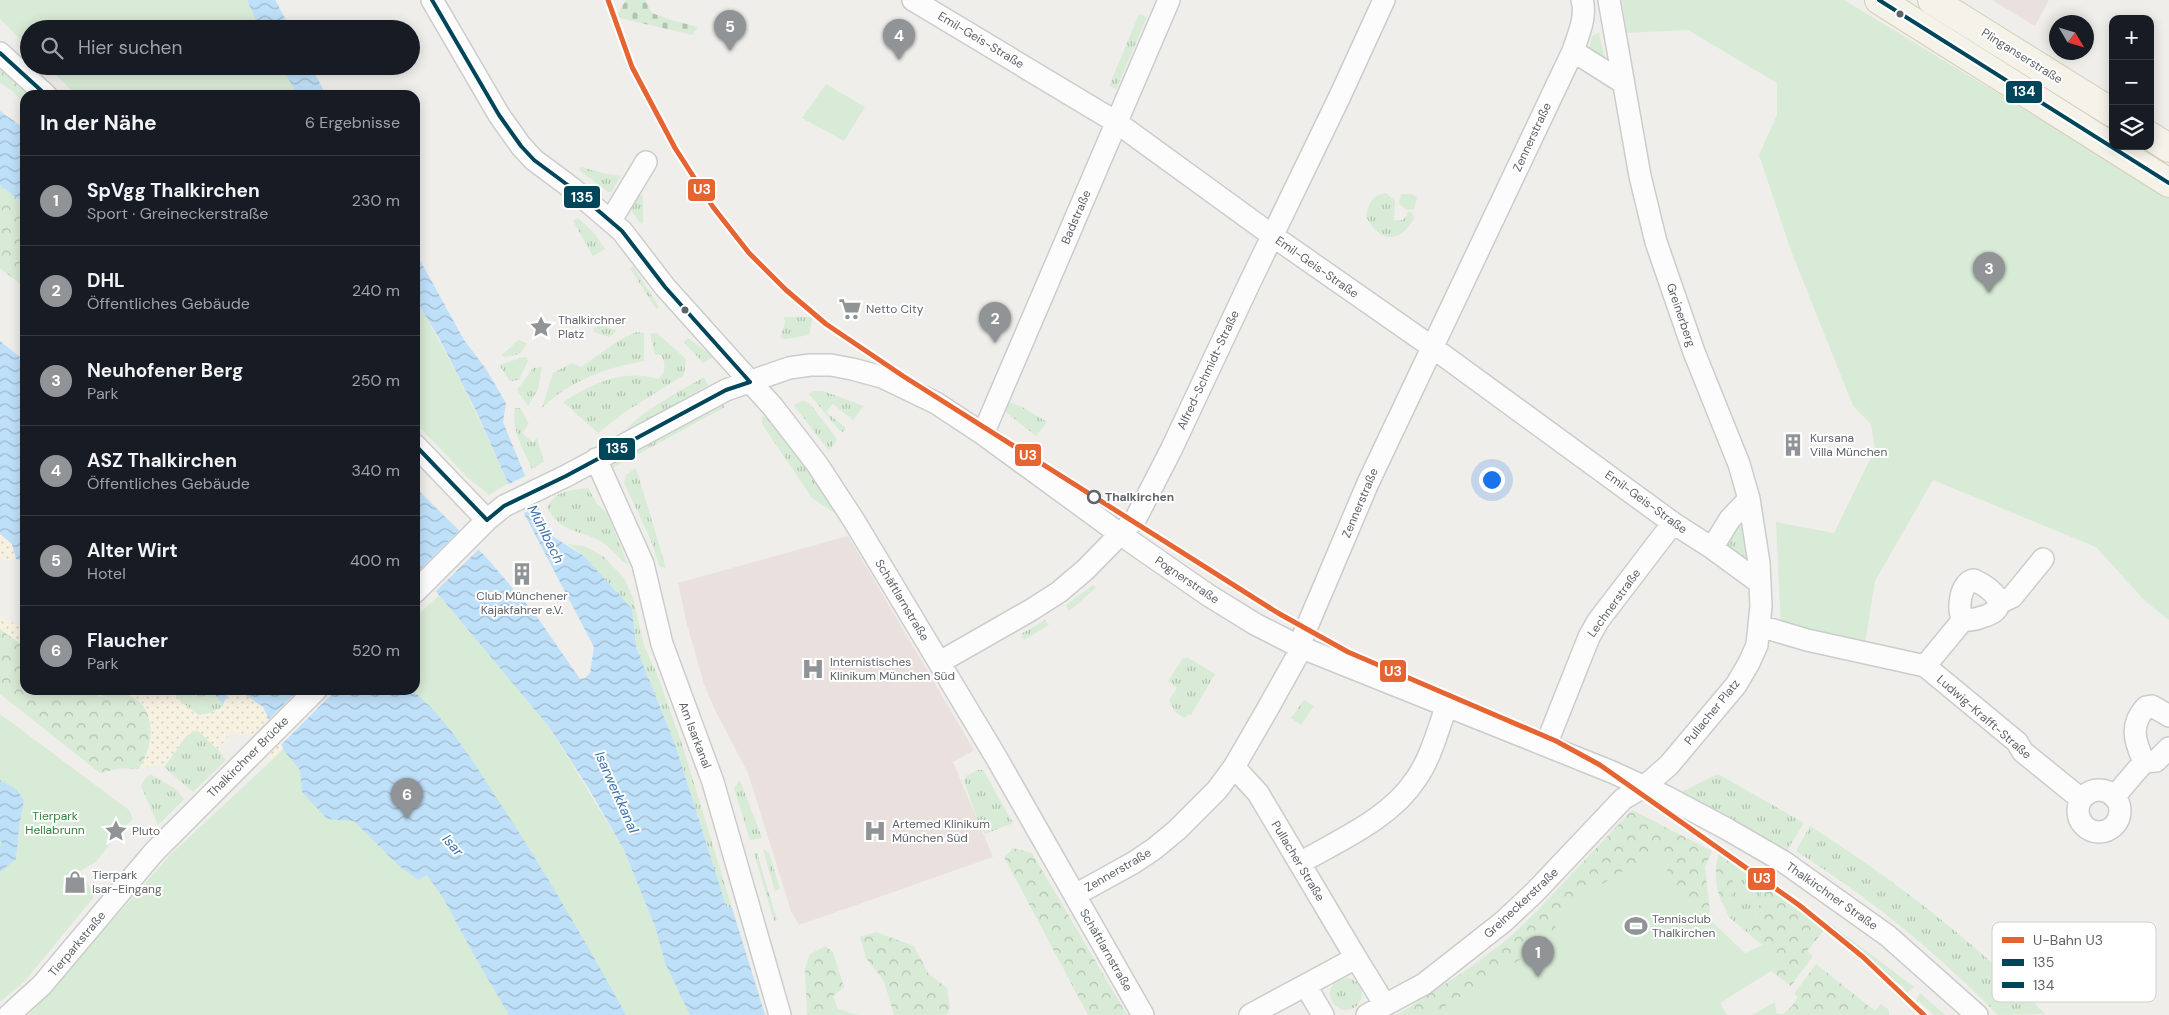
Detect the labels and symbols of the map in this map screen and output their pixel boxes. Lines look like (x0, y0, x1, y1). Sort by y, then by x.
street label: Emil-Geis-Straße (935, 8, 1027, 72)
unlabelled marker (1895, 9, 1905, 19)
pin: 5 (714, 10, 746, 51)
north arrow (2049, 15, 2094, 60)
pin: 4 (883, 19, 915, 60)
street label: Plinganserstraße (1978, 25, 2066, 87)
line badge: 134 (2005, 80, 2043, 104)
text: 134 (2013, 82, 2035, 100)
street label: Zennerstraße (1509, 100, 1555, 174)
line badge: U3 (687, 178, 716, 202)
text: U3 (693, 180, 711, 198)
line badge: 135 (563, 185, 601, 209)
street label: Badstraße (1057, 187, 1095, 247)
text: 135 (571, 188, 593, 206)
street label: Emil-Geis-Straße (1272, 232, 1362, 302)
pin: 3 (1973, 252, 2005, 293)
street label: Greinerberg (1663, 281, 1699, 349)
supermarket icon: Netto City (837, 296, 863, 322)
place label: Netto City (866, 301, 924, 317)
pin: 2 (979, 302, 1011, 343)
unlabelled marker (680, 305, 690, 315)
street label: Alfred-Schmidt-Straße (1173, 308, 1243, 432)
place label: Thalkirchner Platz (558, 312, 626, 342)
place icon: Thalkirchner Platz (528, 314, 554, 340)
place label: Kursana Villa München (1810, 430, 1887, 460)
building icon: Kursana Villa München (1780, 432, 1806, 458)
line badge: 135 (598, 437, 636, 461)
text: 135 (606, 439, 628, 457)
line badge: U3 (1014, 443, 1042, 467)
text: U3 (1019, 446, 1037, 464)
street label: Zennerstraße (1338, 465, 1382, 540)
your location (1479, 467, 1505, 493)
street label: Emil-Geis-Straße (1602, 467, 1691, 537)
place label: Thalkirchen (1105, 489, 1174, 505)
marker: Thalkirchen (1087, 490, 1101, 504)
water label: Mühlbach (524, 502, 568, 566)
street label: Pognerstraße (1152, 553, 1222, 608)
street label: Schäftlarnstraße (871, 556, 933, 644)
building icon: Club Münchener Kajakfahrer e.V. (509, 561, 535, 587)
street label: Lechnerstraße (1584, 565, 1644, 640)
place label: Club Münchener Kajakfahrer e.V. (476, 588, 568, 618)
place label: Internistisches Klinikum München Süd (830, 654, 955, 684)
hospital icon: Internistisches Klinikum München Süd (800, 656, 826, 682)
line badge: U3 (1379, 659, 1407, 683)
text: U3 (1384, 662, 1402, 680)
street label: Ludwig-Krafft-Straße (1933, 671, 2035, 763)
street label: Pullacher Platz (1681, 676, 1743, 748)
street label: Am Isarkanal (675, 699, 715, 771)
street label: Thalkirchner Brücke (204, 713, 292, 801)
water label: Isarwerkkanal (591, 748, 643, 836)
pin: 6 (391, 778, 423, 819)
park label: Tierpark Hellabrunn (25, 808, 85, 838)
place label: Artemed Klinikum München Süd (892, 816, 990, 846)
place icon: Pluto (103, 818, 129, 844)
hospital icon: Artemed Klinikum München Süd (862, 818, 888, 844)
street label: Pullacher Straße (1268, 818, 1328, 904)
place label: Pluto (132, 823, 160, 839)
water label: Isar (439, 830, 468, 860)
street label: Zennerstraße (1082, 844, 1154, 896)
street label: Thalkirchner Straße (1783, 858, 1881, 934)
street label: Greineckerstraße (1480, 864, 1562, 942)
place label: Tierpark Isar-Eingang (92, 867, 162, 897)
line badge: U3 (1747, 867, 1776, 891)
shop icon: Tierpark Isar-Eingang (62, 869, 88, 895)
text: U3 (1753, 869, 1771, 887)
street label: Schäftlarnstraße (1076, 906, 1136, 994)
street label: Tierparkstraße (45, 908, 109, 980)
place label: Tennisclub Thalkirchen (1652, 911, 1716, 941)
sports icon: Tennisclub Thalkirchen (1623, 913, 1649, 939)
legend (1992, 922, 2156, 1002)
text: U-Bahn U3 (2033, 931, 2103, 949)
pin: 1 (1522, 936, 1554, 977)
text: 135 (2033, 953, 2054, 971)
text: 134 (2033, 976, 2055, 994)

